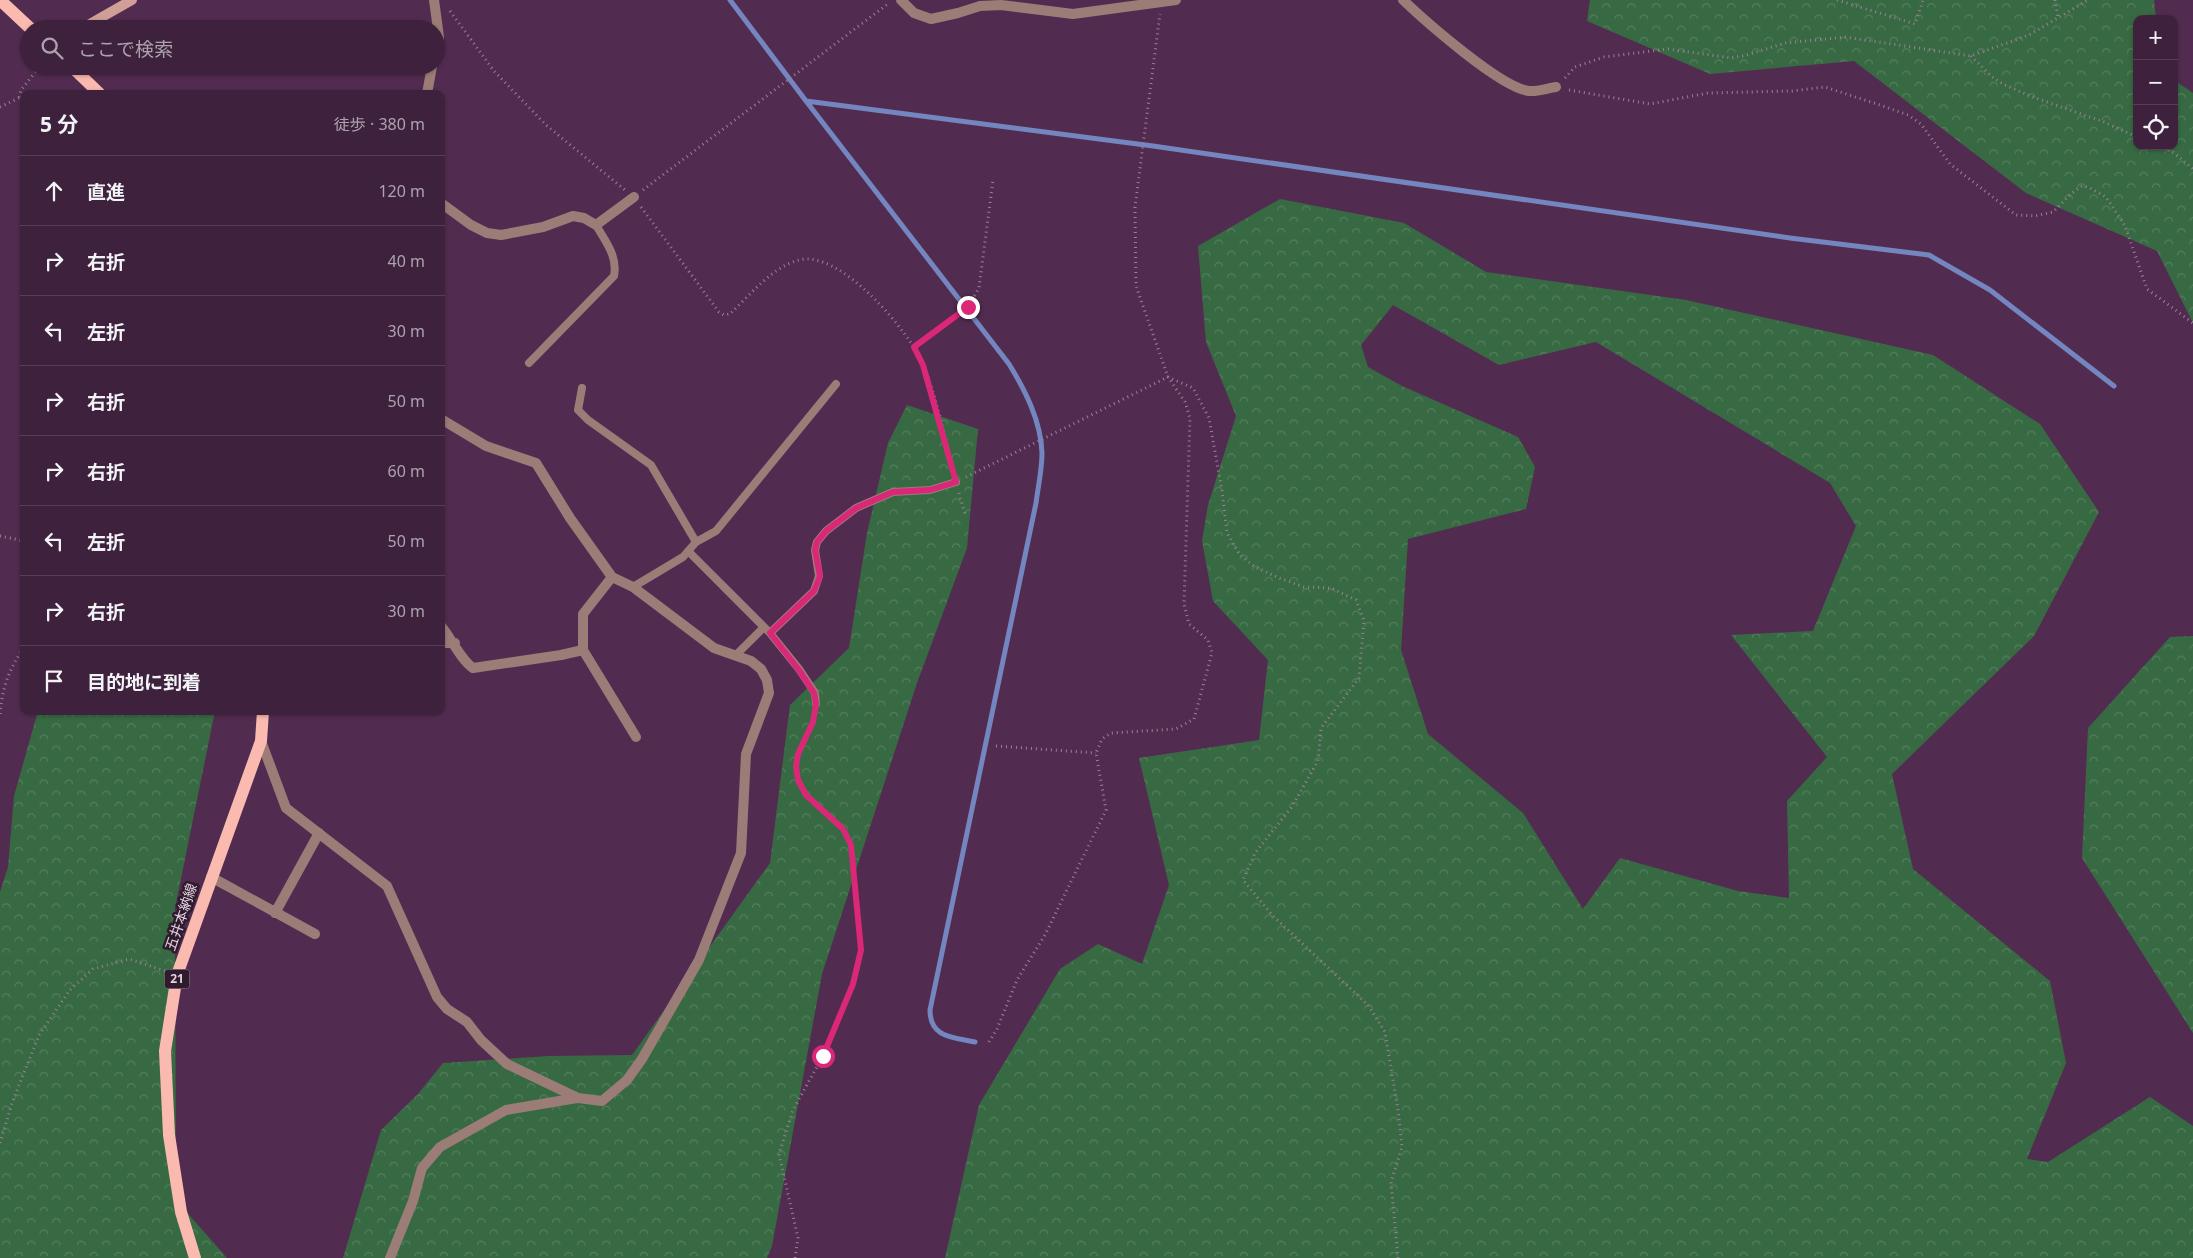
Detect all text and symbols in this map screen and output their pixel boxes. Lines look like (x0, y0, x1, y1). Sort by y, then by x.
map controls (2133, 15, 2178, 150)
button: + (2133, 15, 2178, 60)
search box (20, 20, 445, 75)
icon: search (38, 34, 66, 62)
text: ここで検索 (78, 36, 173, 62)
button: − (2133, 60, 2178, 105)
button: locate (2133, 105, 2178, 150)
text: 5 分 (40, 110, 78, 138)
text: 徒歩 · 380 m (334, 113, 425, 135)
icon: ahead (40, 177, 68, 205)
text: 直進 (87, 179, 125, 205)
text: 120 m (378, 180, 425, 202)
icon: right (40, 247, 68, 275)
text: 右折 (87, 249, 125, 275)
text: 40 m (388, 250, 425, 272)
route end (957, 296, 980, 319)
icon: left (40, 317, 68, 345)
text: 左折 (87, 319, 125, 345)
text: 30 m (388, 320, 425, 342)
icon: right (40, 387, 68, 415)
text: 右折 (87, 389, 125, 415)
text: 50 m (388, 390, 425, 412)
icon: right (40, 457, 68, 485)
text: 右折 (87, 459, 125, 485)
text: 60 m (388, 460, 425, 482)
icon: left (40, 527, 68, 555)
text: 左折 (87, 529, 125, 555)
text: 50 m (388, 530, 425, 552)
icon: right (40, 597, 68, 625)
text: 右折 (87, 599, 125, 625)
text: 30 m (388, 600, 425, 622)
icon: arrive (40, 667, 68, 695)
text: 目的地に到着 (87, 669, 201, 695)
street label: 五井本納線 (160, 881, 201, 953)
road number: 21 (164, 970, 190, 989)
route start (812, 1045, 835, 1068)

